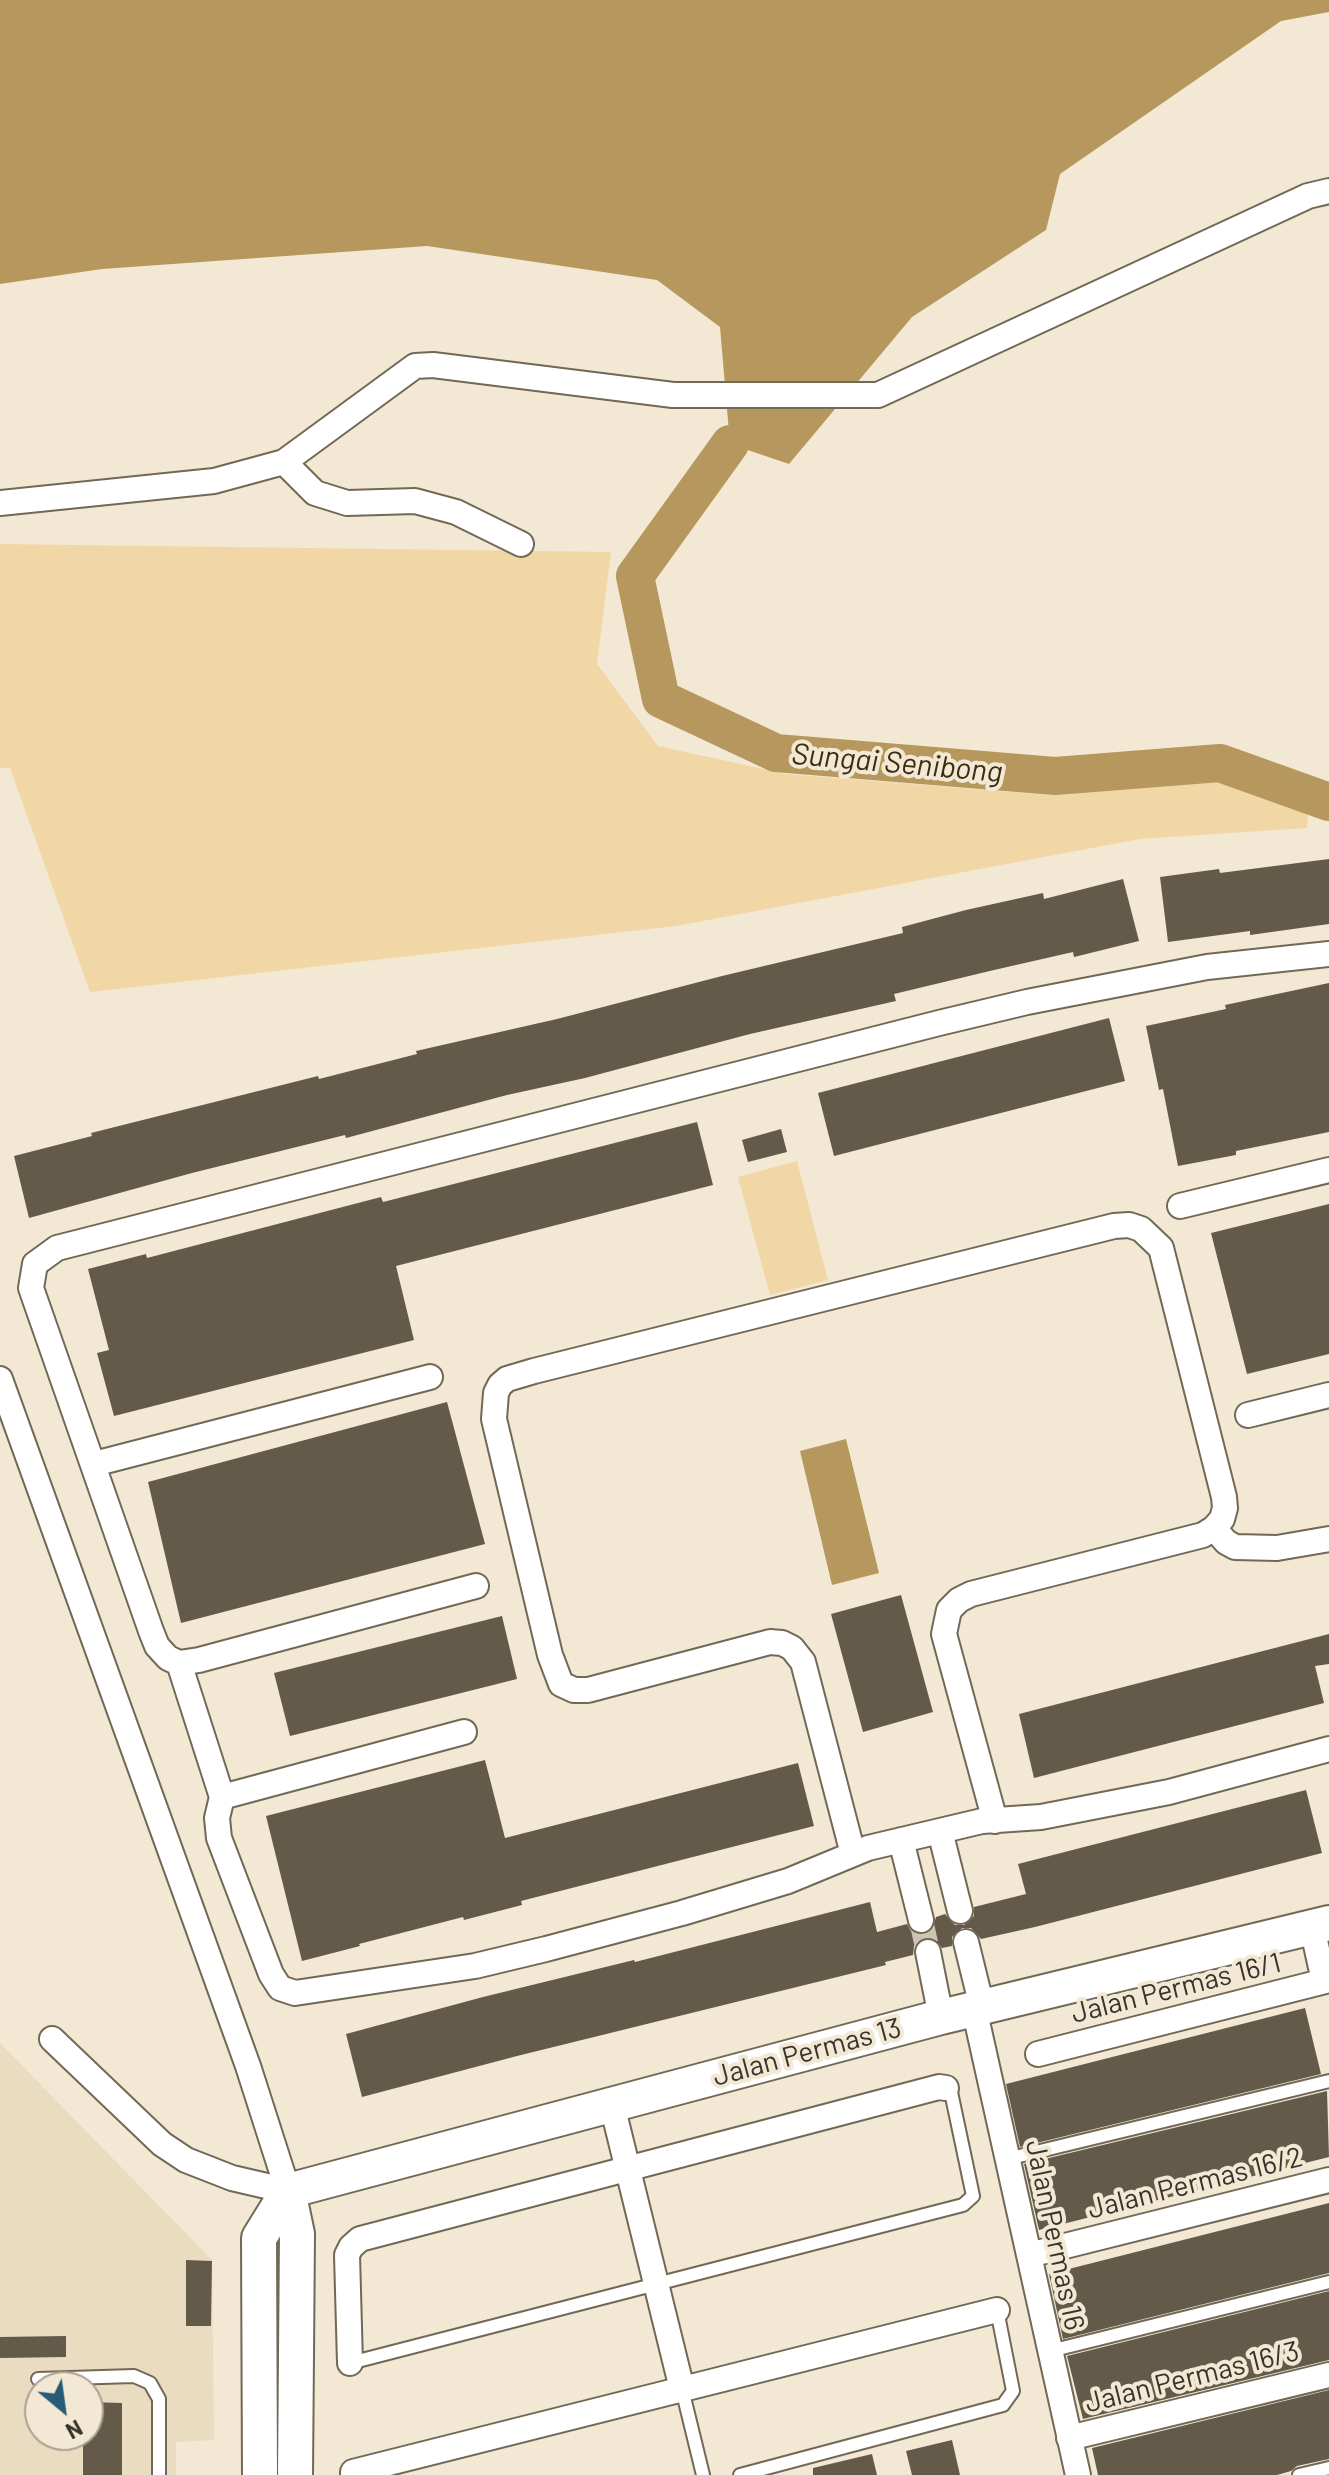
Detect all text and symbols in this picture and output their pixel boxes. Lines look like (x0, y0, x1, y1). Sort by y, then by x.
water label: Sungai Senibong (790, 736, 1004, 790)
street label: Jalan Permas 16/1 (1068, 1946, 1284, 2030)
street label: Jalan Permas 13 (709, 2011, 905, 2093)
street label: Jalan Permas 16 (1018, 2137, 1092, 2333)
street label: Jalan Permas 16/2 (1084, 2140, 1306, 2226)
street label: Jalan Permas 16/3 (1081, 2334, 1303, 2420)
north arrow (24, 2371, 104, 2451)
text: N (62, 2415, 87, 2445)

